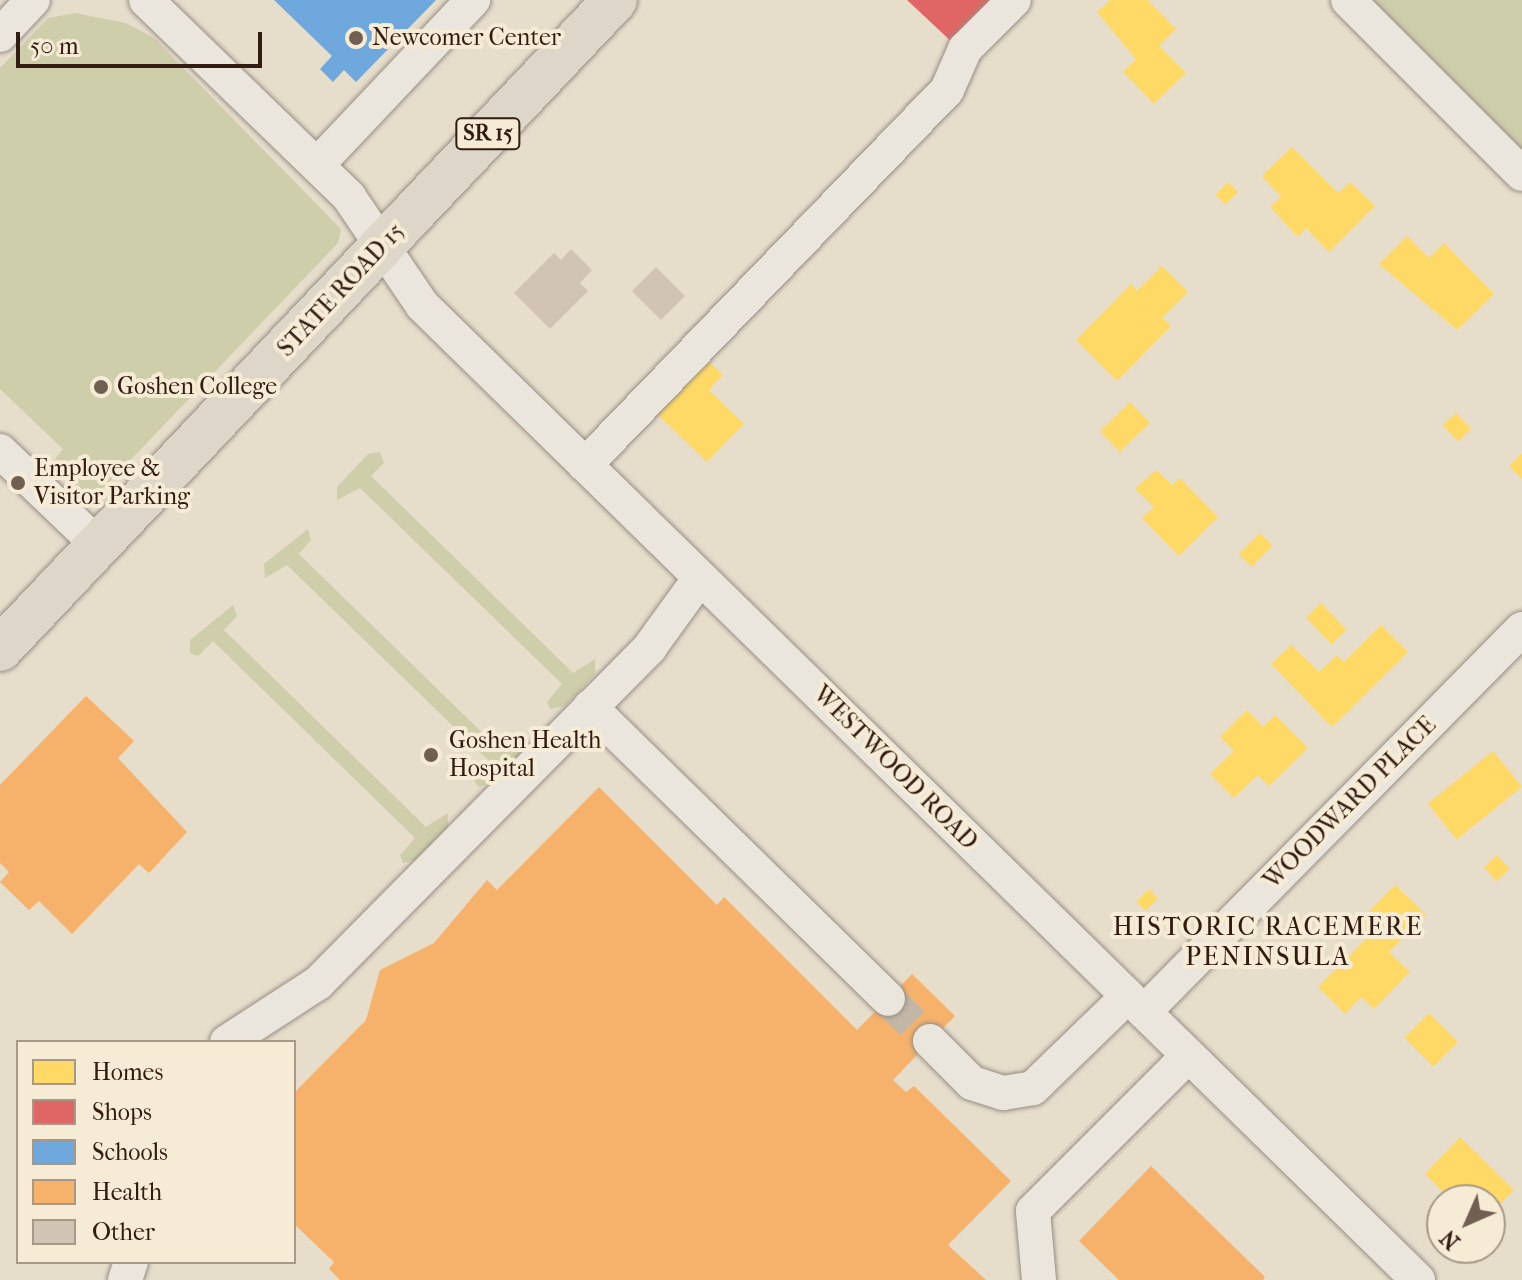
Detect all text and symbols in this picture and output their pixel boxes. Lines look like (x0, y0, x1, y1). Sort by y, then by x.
scale bar (20, 16, 266, 66)
place label: Newcomer Center (372, 24, 561, 52)
marker: Newcomer Center (347, 29, 365, 47)
text: 50 m (30, 32, 79, 60)
road number: SR 15 (454, 116, 522, 152)
street label: STATE ROAD 15 (272, 217, 410, 363)
place label: Goshen College (117, 373, 277, 401)
marker: Goshen College (92, 378, 110, 396)
place label: Employee & Visitor Parking (34, 455, 190, 511)
marker: Employee & Visitor Parking (9, 474, 27, 492)
street label: WESTWOOD ROAD (807, 680, 983, 856)
street label: WOODWARD PLACE (1258, 711, 1442, 895)
place label: Goshen Health Hospital (449, 727, 601, 783)
marker: Goshen Health Hospital (420, 744, 442, 766)
district label: HISTORIC RACEMERE PENINSULA (1113, 911, 1423, 972)
legend (16, 1040, 296, 1264)
text: Homes (92, 1058, 163, 1086)
text: Shops (92, 1098, 152, 1126)
text: Schools (92, 1138, 168, 1166)
text: Health (92, 1178, 162, 1206)
north arrow (1426, 1184, 1506, 1264)
text: Other (92, 1218, 155, 1246)
text: N (1435, 1224, 1466, 1255)

